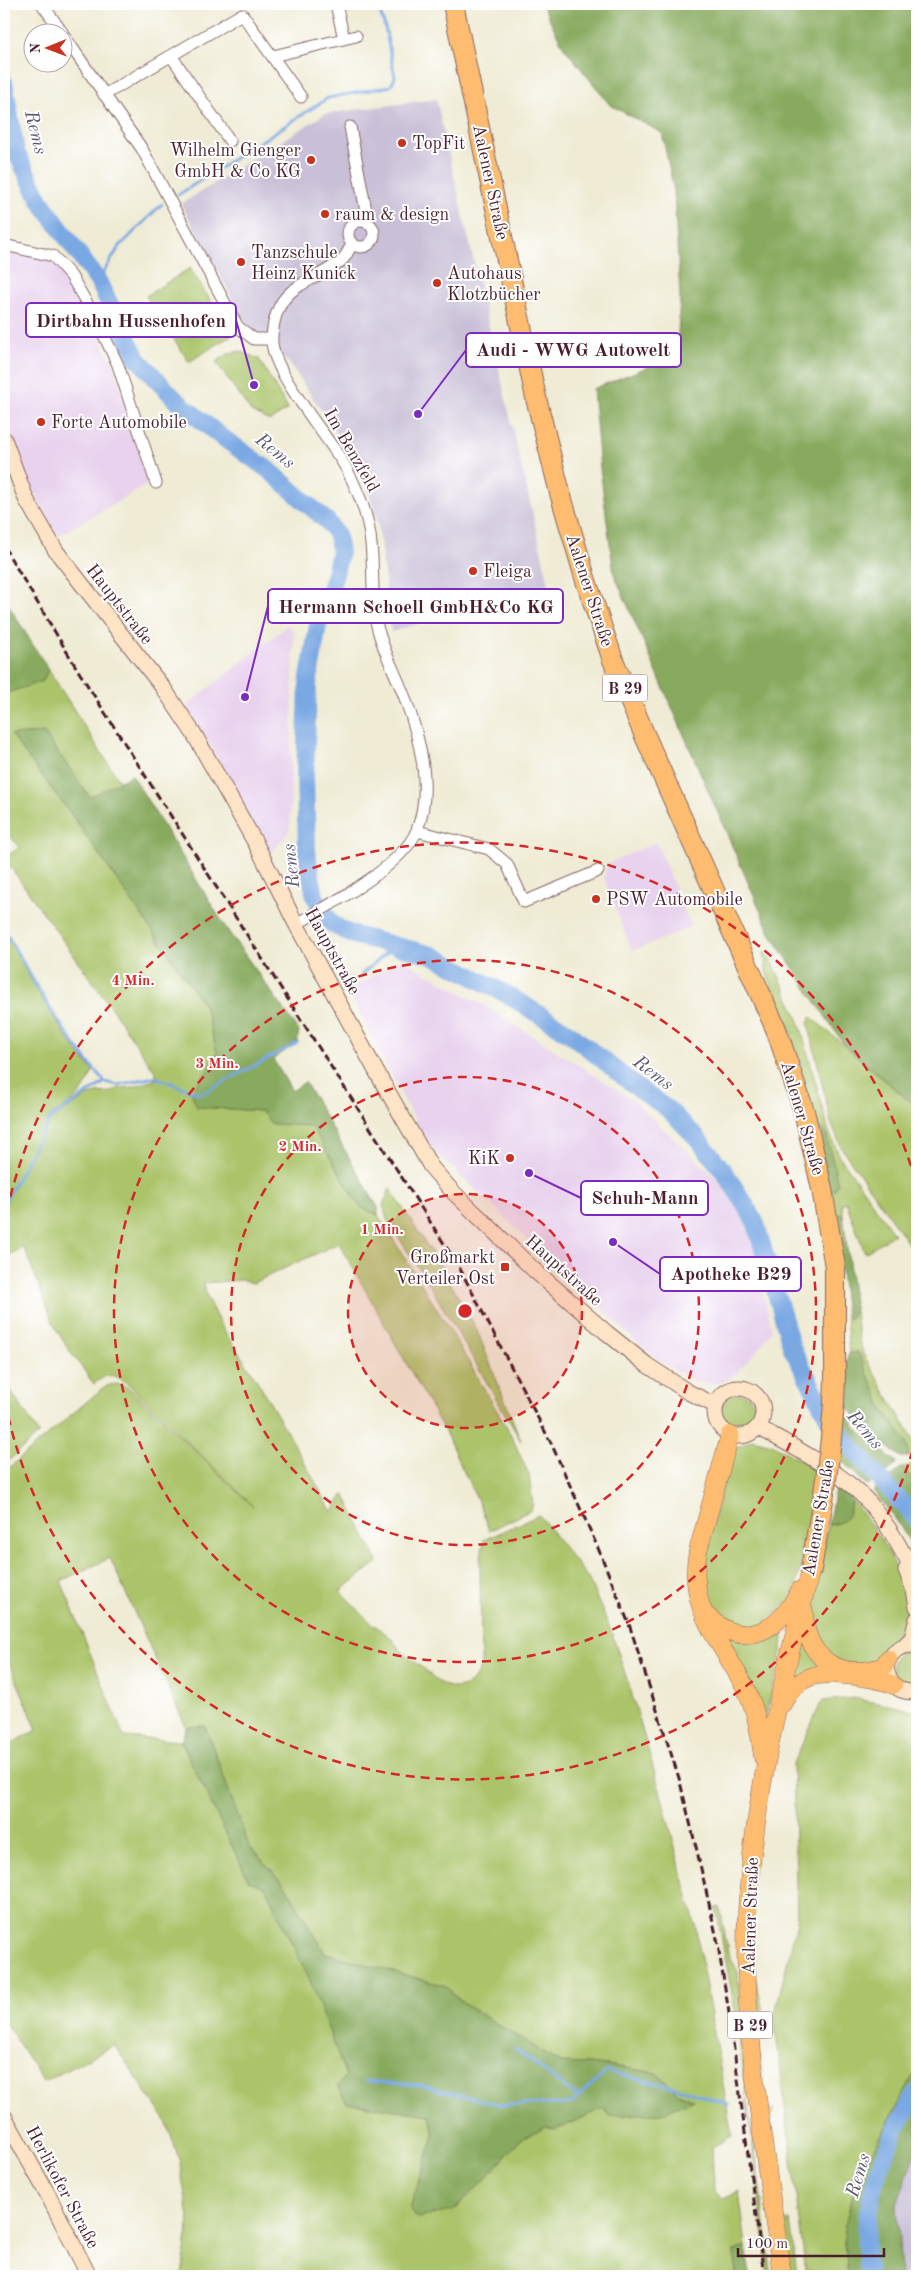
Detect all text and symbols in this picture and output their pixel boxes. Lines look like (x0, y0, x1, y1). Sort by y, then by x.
north arrow (22, 22, 72, 72)
text: N (29, 42, 43, 54)
water label: Rems (20, 108, 49, 157)
street label: Aalener Straße (469, 123, 511, 242)
place label: TopFit (412, 135, 465, 153)
marker: TopFit (396, 137, 408, 149)
place label: Wilhelm Gienger GmbH & Co KG (169, 142, 302, 181)
marker: Wilhelm Gienger GmbH & Co KG (305, 154, 317, 166)
place label: raum & design (335, 206, 449, 224)
marker: raum & design (319, 208, 331, 220)
place label: Tanzschule Heinz Kunick (251, 244, 356, 283)
marker: Tanzschule Heinz Kunick (235, 256, 247, 268)
place label: Autohaus Klotzbücher (447, 265, 541, 304)
marker: Autohaus Klotzbücher (431, 277, 443, 289)
callout: Dirtbahn Hussenhofen (26, 303, 236, 337)
text: Dirtbahn Hussenhofen (36, 313, 226, 332)
callout: Audi - WWG Autowelt (466, 333, 681, 367)
text: Audi - WWG Autowelt (476, 342, 670, 361)
street label: Im Benzfeld (320, 406, 382, 495)
place label: Forte Automobile (51, 414, 187, 432)
marker: Forte Automobile (35, 416, 47, 428)
water label: Rems (250, 430, 298, 473)
street label: Aalener Straße (562, 532, 616, 649)
street label: Hauptstraße (82, 561, 156, 648)
place label: Fleiga (483, 563, 532, 581)
marker: Fleiga (467, 565, 479, 577)
callout: Hermann Schoell GmbH&Co KG (268, 589, 563, 623)
text: Hermann Schoell GmbH&Co KG (278, 599, 554, 618)
road number: B 29 (602, 674, 648, 701)
water label: Rems (281, 842, 304, 890)
place label: PSW Automobile (606, 891, 743, 909)
marker: PSW Automobile (590, 893, 602, 905)
street label: Hauptstraße (301, 905, 363, 998)
text: 4 Min. (111, 974, 155, 989)
water label: Rems (628, 1052, 676, 1095)
text: 3 Min. (195, 1057, 239, 1072)
street label: Aalener Straße (777, 1059, 827, 1177)
text: 2 Min. (278, 1140, 322, 1155)
place label: KiK (468, 1150, 500, 1168)
marker: KiK (504, 1152, 516, 1164)
callout: Schuh-Mann (581, 1181, 708, 1215)
text: Schuh-Mann (591, 1190, 699, 1209)
text: 1 Min. (360, 1223, 404, 1238)
street label: Hauptstraße (521, 1232, 605, 1310)
place label: Großmarkt Verteiler Ost (395, 1249, 495, 1288)
callout: Apotheke B29 (660, 1257, 801, 1291)
marker: Großmarkt Verteiler Ost (499, 1261, 511, 1273)
text: Apotheke B29 (670, 1266, 792, 1285)
centre of rings (456, 1302, 474, 1320)
water label: Rems (842, 1407, 886, 1454)
street label: Aalener Straße (800, 1459, 838, 1578)
street label: Aalener Straße (740, 1857, 762, 1975)
road number: B 29 (728, 2012, 772, 2038)
street label: Herlikofer Straße (22, 2123, 102, 2252)
water label: Rems (843, 2152, 875, 2201)
scale bar (738, 2225, 885, 2257)
text: 100 m (746, 2237, 788, 2252)

